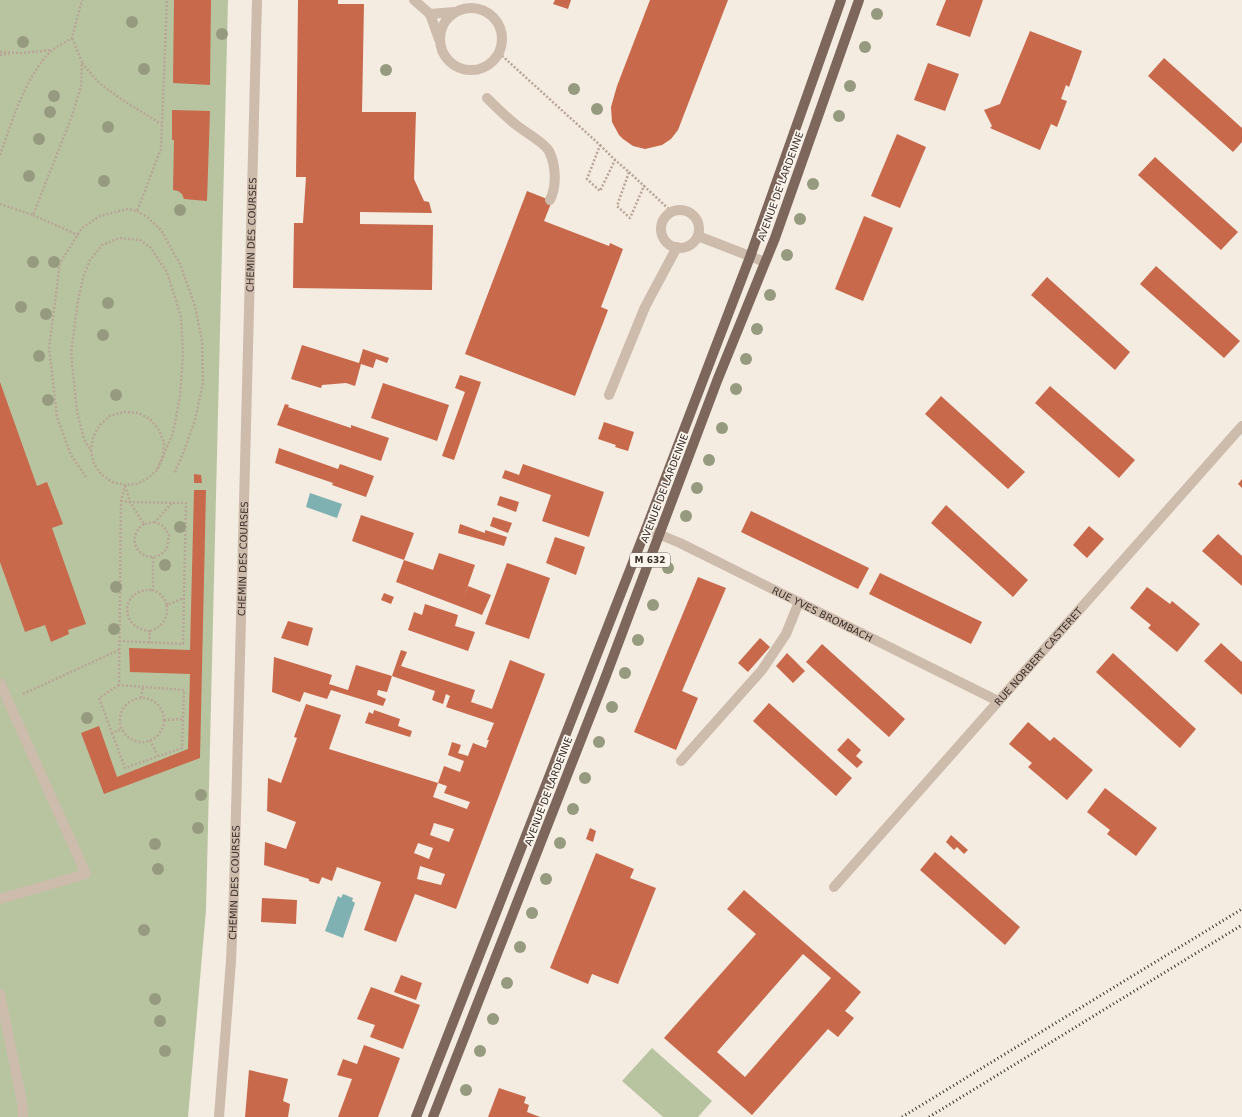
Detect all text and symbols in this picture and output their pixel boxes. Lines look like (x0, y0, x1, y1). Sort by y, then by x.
street label: AVENUE DE LARDENNE (756, 130, 805, 242)
street label: CHEMIN DES COURSES (244, 177, 258, 292)
street label: AVENUE DE LARDENNE (639, 432, 690, 544)
street label: CHEMIN DES COURSES (236, 501, 250, 616)
road number: M 632 (630, 553, 670, 567)
street label: RUE YVES BROMBACH (770, 585, 875, 644)
street label: RUE NORBERT CASTERET (992, 605, 1085, 708)
street label: AVENUE DE LARDENNE (523, 735, 574, 847)
street label: CHEMIN DES COURSES (227, 825, 242, 940)

